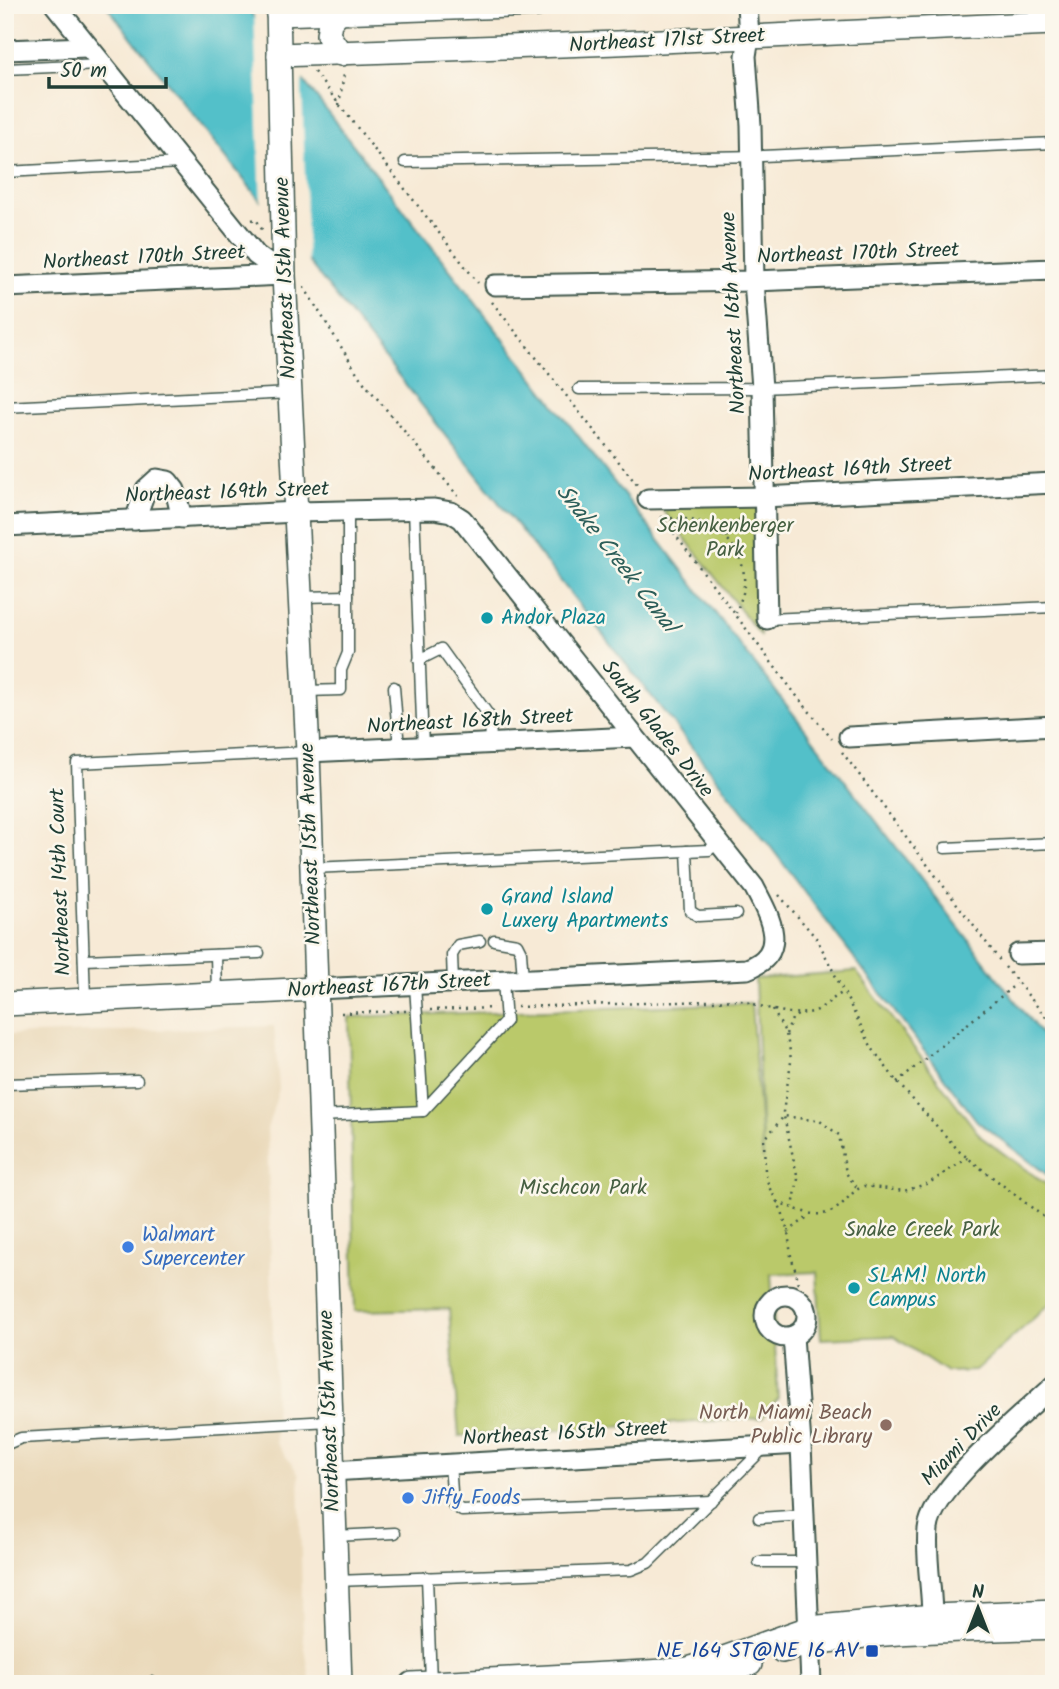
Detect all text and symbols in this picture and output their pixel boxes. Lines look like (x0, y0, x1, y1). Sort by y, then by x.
street label: Northeast 171st Street (568, 19, 767, 63)
scale bar (49, 46, 166, 90)
text: 50 m (60, 55, 107, 88)
street label: Northeast 15th Avenue (266, 176, 306, 380)
street label: Northeast 16th Avenue (712, 210, 756, 415)
street label: Northeast 170th Street (756, 234, 961, 274)
street label: Northeast 170th Street (42, 236, 247, 280)
street label: Northeast 169th Street (747, 448, 954, 492)
street label: Northeast 169th Street (124, 473, 331, 513)
water label: Snake Creek Canal (546, 477, 689, 645)
park label: Schenkenberger Park (657, 510, 794, 567)
place label: Andor Plaza (501, 602, 606, 635)
marker: Andor Plaza (479, 610, 495, 626)
street label: South Glades Drive (592, 653, 722, 806)
street label: Northeast 168th Street (366, 700, 575, 744)
street label: Northeast 15th Avenue (291, 742, 331, 946)
street label: Northeast 14th Court (41, 787, 81, 977)
place label: Grand Island Luxery Apartments (501, 881, 668, 938)
marker: Grand Island Luxery Apartments (479, 901, 495, 917)
street label: Northeast 167th Street (286, 964, 493, 1008)
park label: Mischcon Park (519, 1172, 647, 1205)
park label: Snake Creek Park (845, 1214, 999, 1247)
place label: Walmart Supercenter (142, 1219, 245, 1276)
marker: Walmart Supercenter (120, 1239, 136, 1255)
place label: SLAM! North Campus (868, 1260, 986, 1317)
marker: SLAM! North Campus (846, 1280, 862, 1296)
street label: Northeast 15th Avenue (310, 1309, 350, 1513)
street label: Miami Drive (914, 1395, 1011, 1494)
place label: North Miami Beach Public Library (699, 1397, 872, 1454)
street label: Northeast 165th Street (462, 1412, 669, 1456)
marker: North Miami Beach Public Library (878, 1417, 894, 1433)
place label: Jiffy Foods (422, 1482, 520, 1515)
marker: Jiffy Foods (400, 1490, 416, 1506)
north arrow (944, 1574, 1014, 1644)
text: N (972, 1578, 984, 1608)
place label: NE 164 ST@NE 16 AV (657, 1635, 860, 1668)
marker: NE 164 ST@NE 16 AV (864, 1643, 880, 1659)

